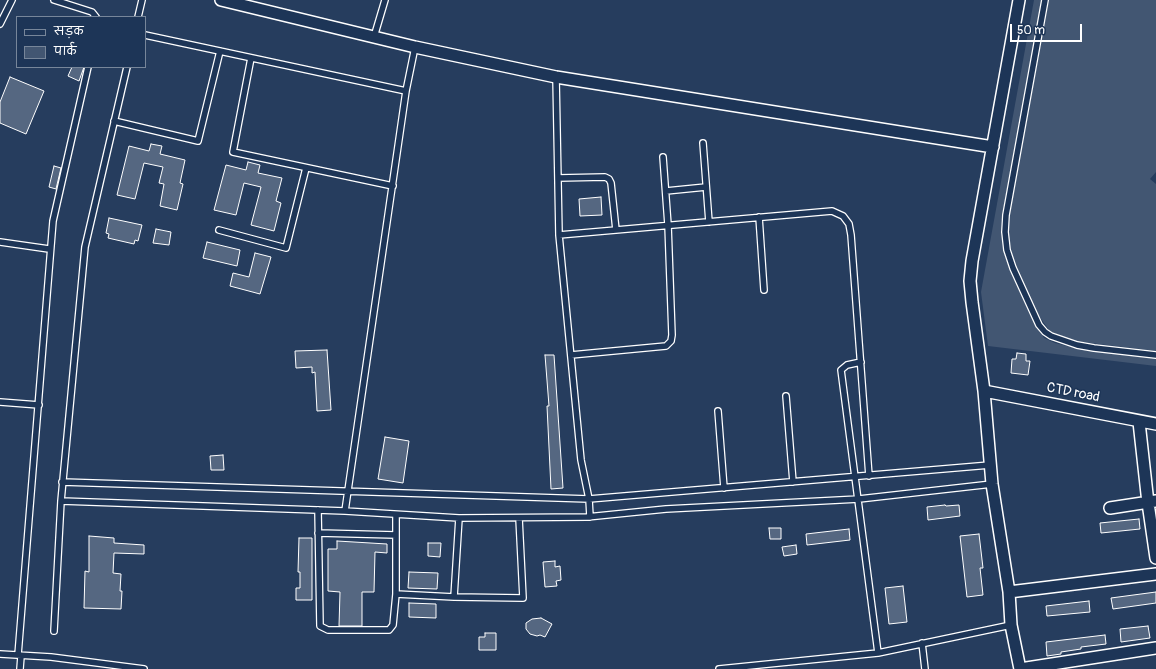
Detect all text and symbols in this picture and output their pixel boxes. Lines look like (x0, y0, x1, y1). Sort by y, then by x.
legend (16, 16, 146, 68)
scale bar (1012, 16, 1084, 42)
text: 50 m (1017, 23, 1045, 38)
text: सड़क (54, 24, 84, 39)
text: पार्क (54, 44, 77, 59)
street label: CTD road (1045, 380, 1101, 406)

